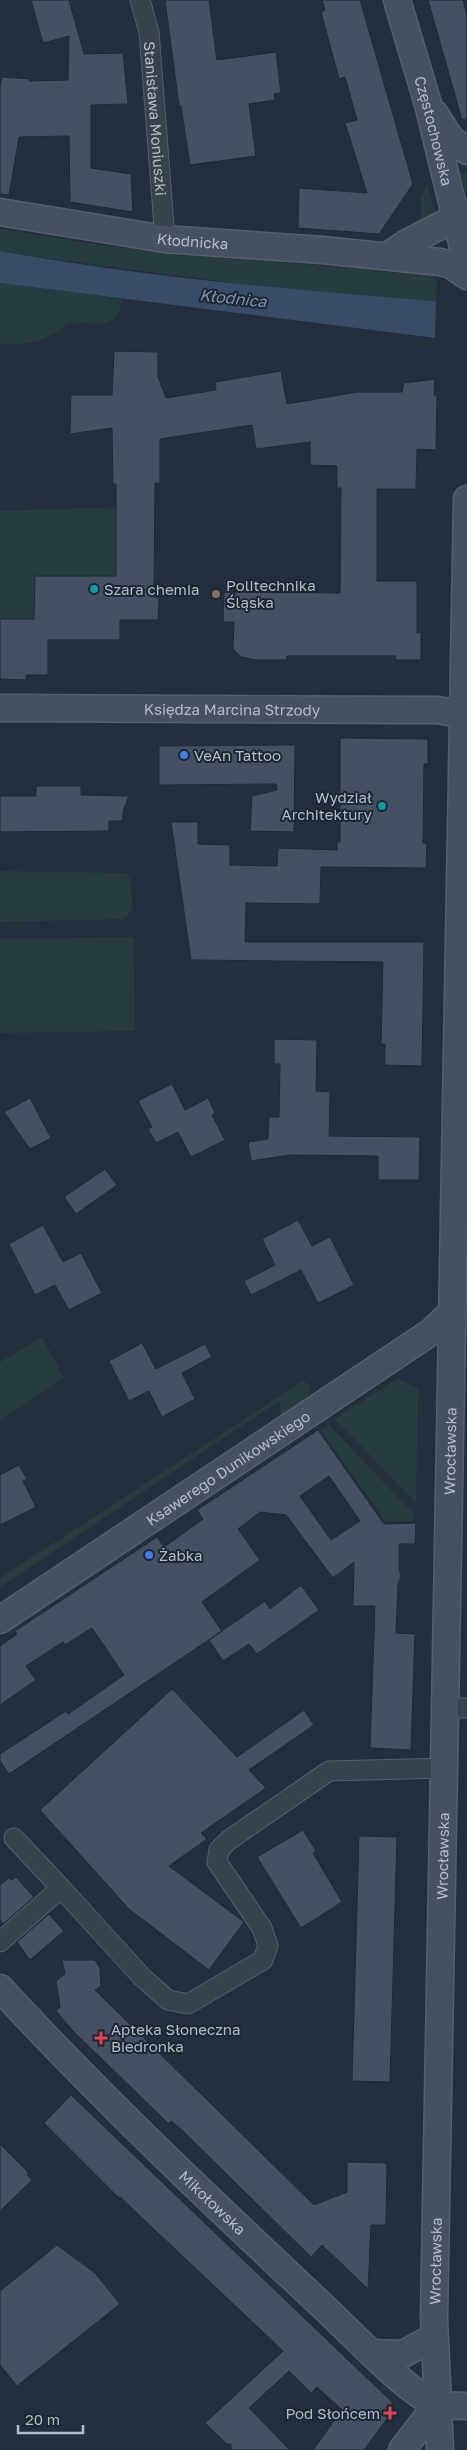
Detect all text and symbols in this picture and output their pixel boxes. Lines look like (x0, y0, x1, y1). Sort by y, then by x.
street label: Stanisława Moniuszki (141, 41, 171, 196)
street label: Częstochowska (411, 74, 457, 188)
street label: Kłodnicka (156, 229, 229, 252)
water label: Kłodnica (198, 285, 268, 312)
place label: Politechnika Śląska (226, 576, 316, 611)
place label: Szara chemia (104, 580, 199, 598)
marker: Szara chemia (88, 583, 100, 595)
marker: Politechnika Śląska (210, 588, 222, 600)
street label: Księdza Marcina Strzody (144, 700, 321, 719)
place label: VeAn Tattoo (194, 746, 281, 764)
marker: VeAn Tattoo (178, 749, 190, 761)
place label: Wydział Architektury (282, 788, 373, 823)
marker: Wydział Architektury (376, 800, 388, 812)
street label: Ksawerego Dunikowskiego (143, 1407, 313, 1529)
street label: Wrocławska (440, 1407, 460, 1495)
place label: Żabka (159, 1546, 203, 1564)
marker: Żabka (143, 1549, 155, 1561)
street label: Wrocławska (433, 1812, 452, 1900)
place label: Apteka Słoneczna Biedronka (111, 2020, 241, 2055)
marker: Apteka Słoneczna Biedronka (95, 2032, 107, 2044)
street label: Mikołowska (176, 2166, 250, 2238)
street label: Wrocławska (425, 2217, 445, 2305)
scale bar (18, 2402, 82, 2434)
place label: Pod Słońcem (285, 2404, 380, 2422)
marker: Pod Słońcem (384, 2407, 396, 2419)
text: 20 m (25, 2410, 60, 2428)

